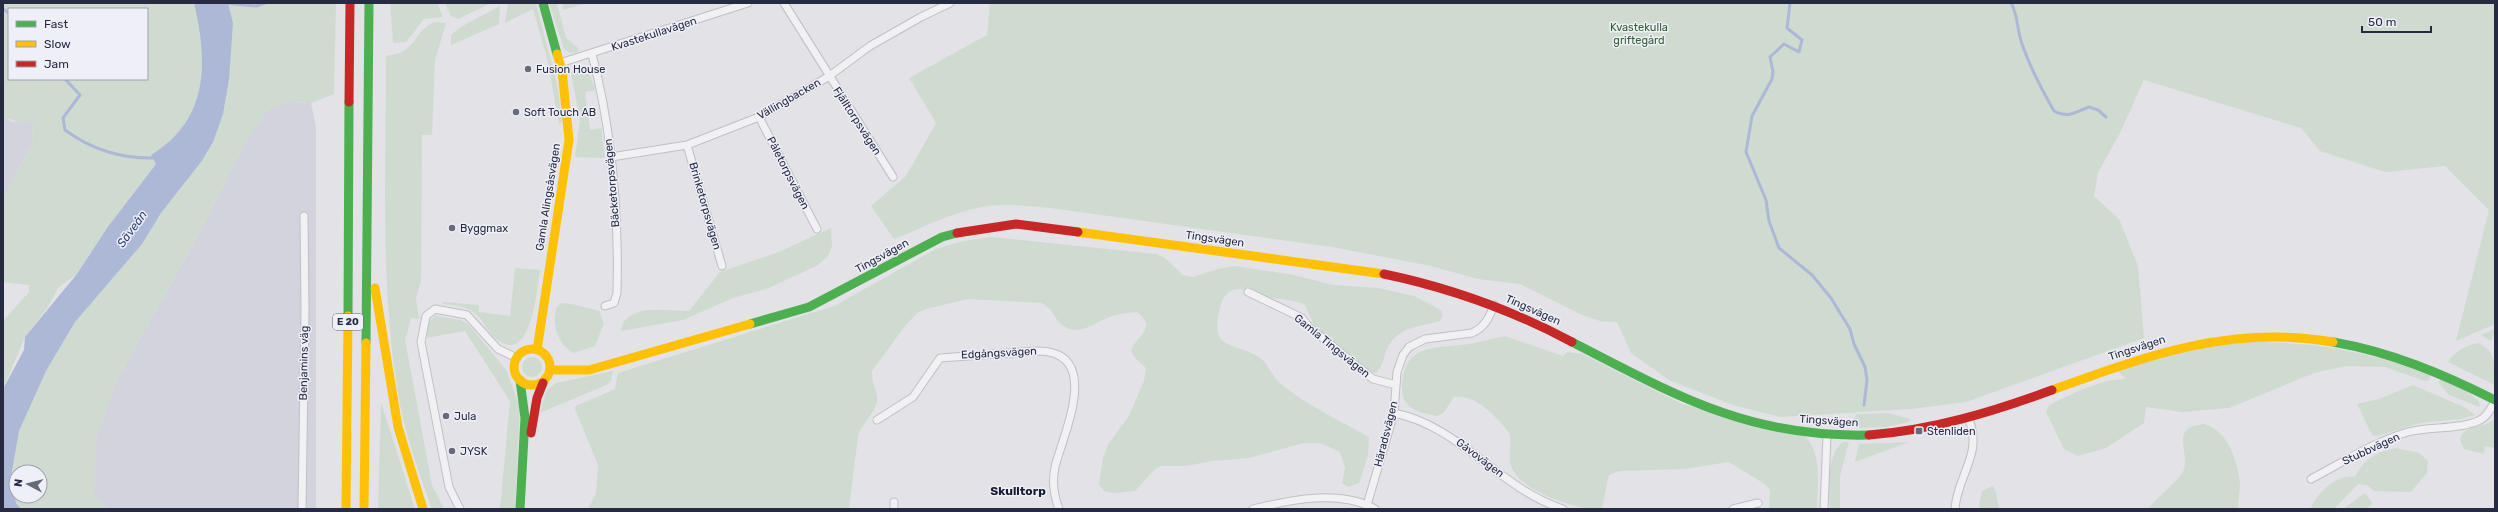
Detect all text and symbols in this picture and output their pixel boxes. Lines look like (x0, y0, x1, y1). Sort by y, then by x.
legend (8, 8, 148, 80)
scale bar (2362, 8, 2431, 34)
street label: Kvastekullavägen (610, 14, 698, 54)
text: 50 m (2368, 15, 2396, 29)
text: Fast (44, 17, 68, 31)
park label: Kvastekulla griftegård (1610, 21, 1668, 47)
text: Slow (44, 37, 71, 51)
text: Jam (44, 57, 69, 71)
place label: Fusion House (536, 63, 605, 76)
marker: Fusion House (523, 64, 533, 74)
street label: Vällingbacken (755, 76, 823, 122)
street label: Fjälltorpsvägen (830, 84, 884, 158)
place label: Soft Touch AB (524, 106, 596, 119)
marker: Soft Touch AB (511, 107, 521, 117)
street label: Påletorpsvägen (764, 134, 812, 212)
street label: Bäcketorpsvägen (602, 138, 622, 228)
street label: Gamla Alingsåsvägen (533, 142, 563, 252)
street label: Brinketorpsvägen (686, 161, 724, 251)
water label: Säveån (114, 208, 150, 250)
place label: Byggmax (460, 222, 508, 235)
marker: Byggmax (447, 223, 457, 233)
street label: Tingsvägen (1185, 228, 1245, 250)
street label: Tingsvägen (853, 236, 911, 276)
street label: Tingsvägen (1503, 292, 1563, 328)
street label: Gamla Tingsvägen (1292, 312, 1372, 380)
road number: E 20 (333, 314, 363, 330)
street label: Benjamins väg (297, 326, 311, 400)
street label: Tingsvägen (2107, 333, 2167, 363)
street label: Edgångsvägen (961, 345, 1037, 361)
street label: Häradsvägen (1372, 400, 1400, 468)
place label: Jula (454, 410, 476, 423)
marker: Jula (441, 411, 451, 421)
street label: Tingsvägen (1799, 412, 1859, 430)
place label: Stenliden (1927, 425, 1976, 438)
marker: Stenliden (1914, 426, 1924, 436)
street label: Stubbvägen (2340, 430, 2402, 468)
street label: Gåvovägen (1453, 436, 1507, 480)
place label: JYSK (460, 445, 488, 458)
marker: JYSK (447, 446, 457, 456)
north arrow (8, 464, 48, 504)
text: N (12, 478, 26, 488)
district label: Skulltorp (990, 484, 1046, 498)

